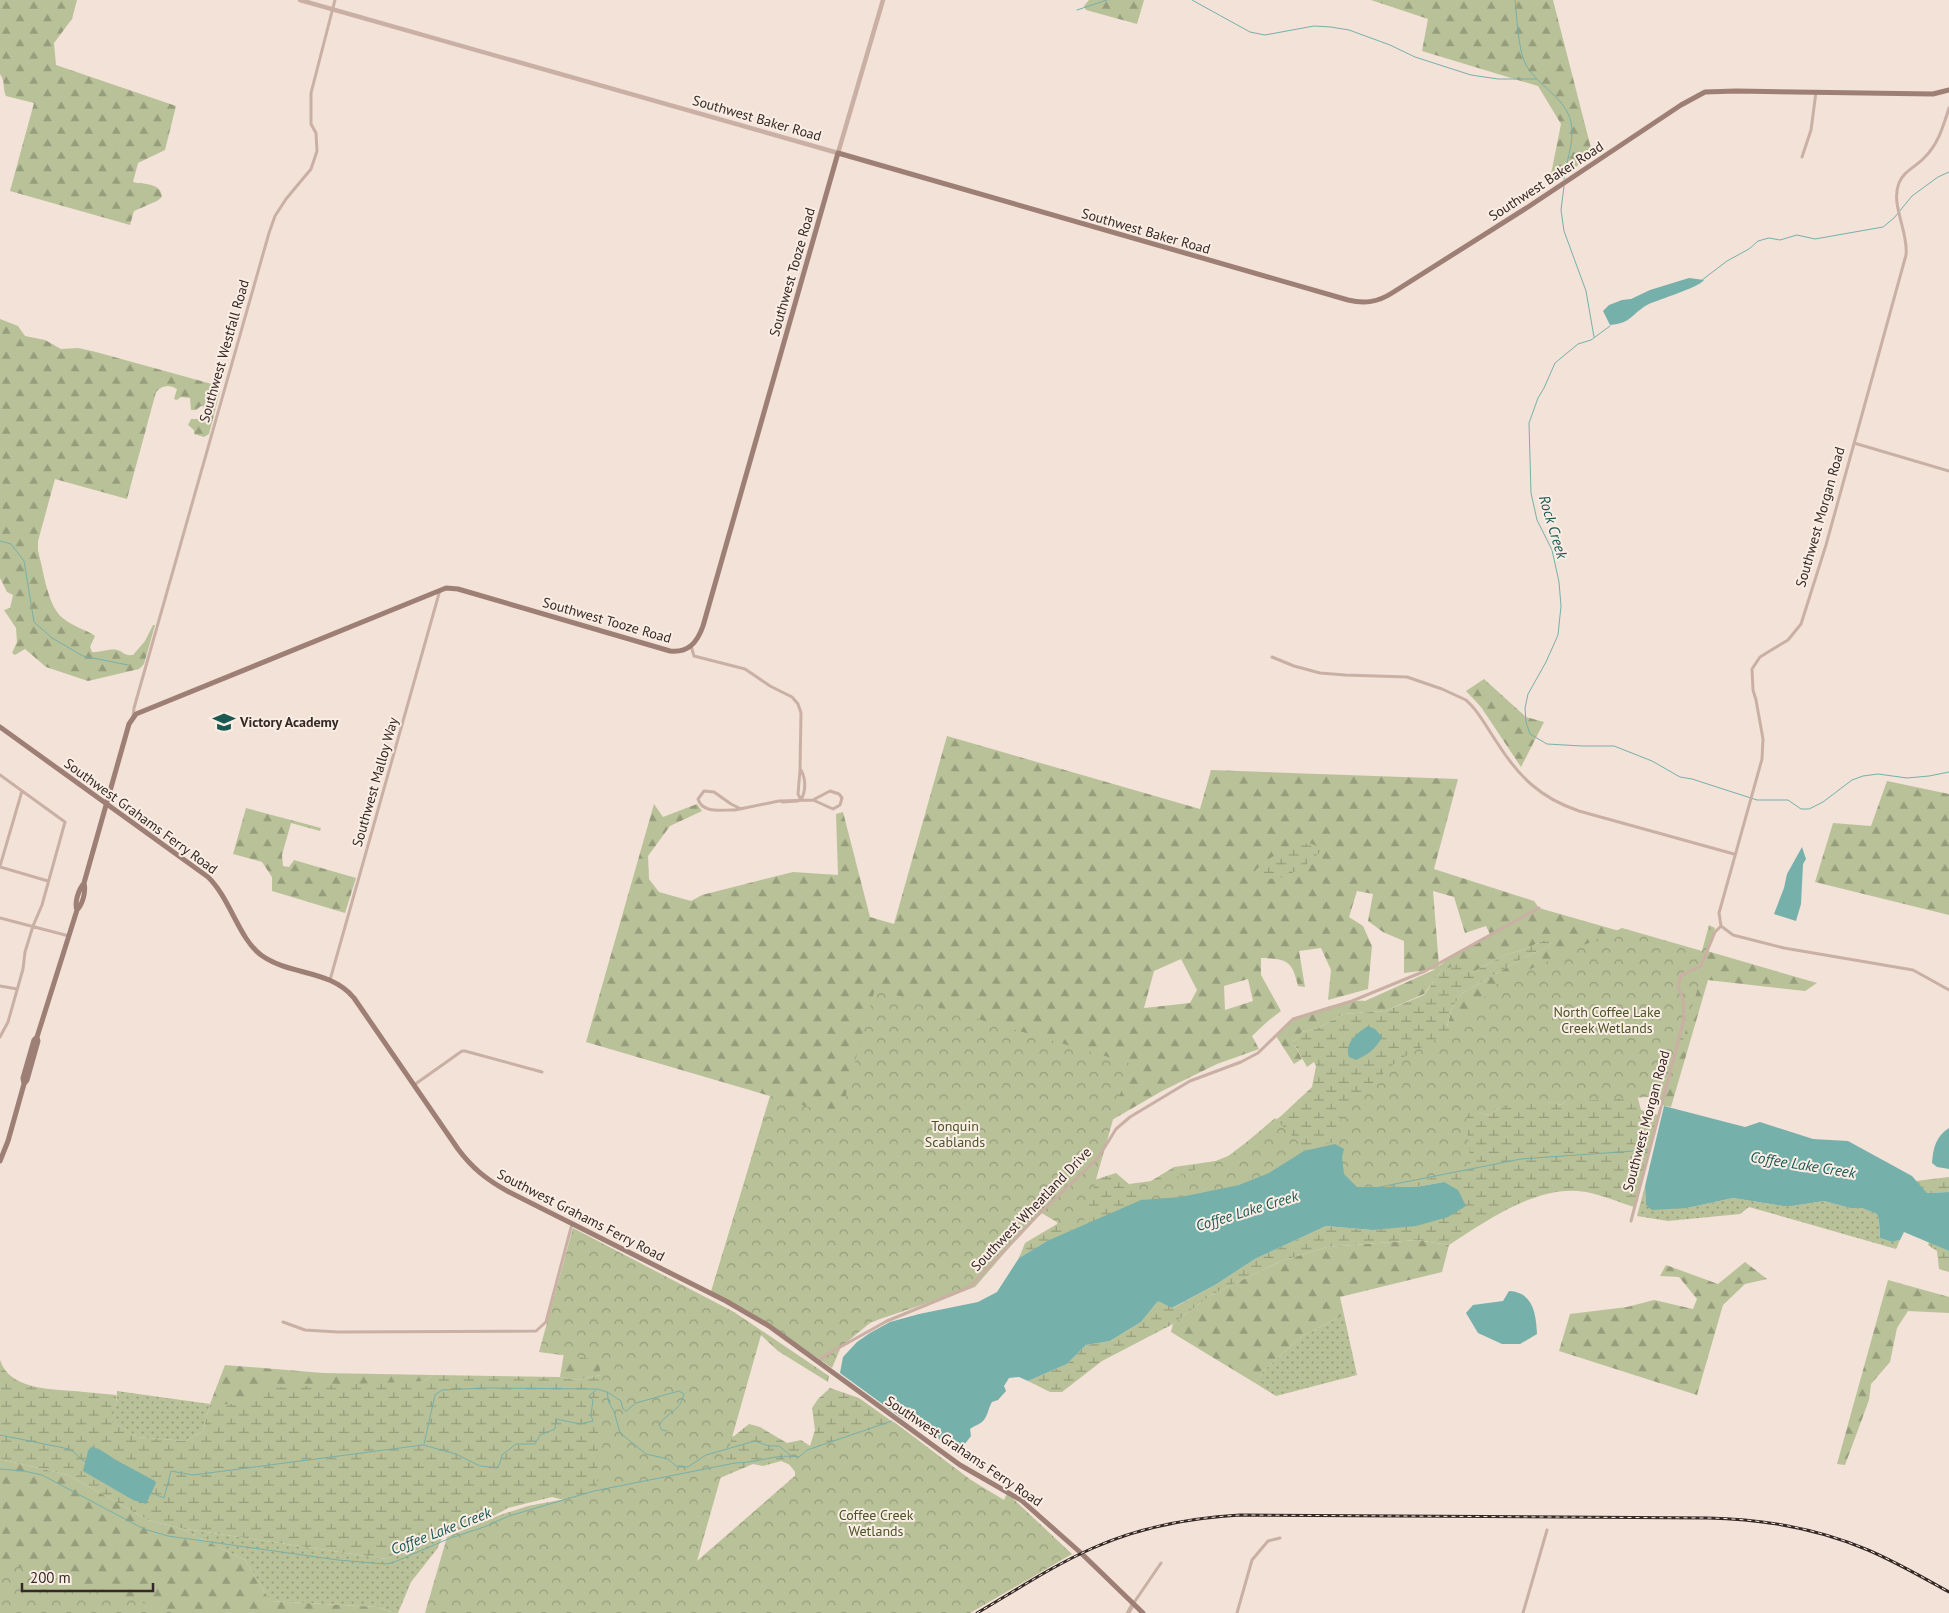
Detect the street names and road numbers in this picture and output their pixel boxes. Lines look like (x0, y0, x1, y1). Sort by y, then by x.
street label: Southwest Baker Road (690, 91, 824, 145)
street label: Southwest Baker Road (1485, 137, 1607, 225)
street label: Southwest Baker Road (1079, 204, 1213, 258)
street label: Southwest Tooze Road (765, 205, 819, 339)
street label: Southwest Westfall Road (195, 277, 253, 425)
street label: Southwest Morgan Road (1791, 445, 1849, 589)
street label: Southwest Tooze Road (540, 593, 674, 647)
street label: Southwest Malloy Way (348, 715, 402, 849)
street label: Southwest Grahams Ferry Road (61, 754, 221, 878)
street label: Southwest Morgan Road (1618, 1048, 1674, 1194)
street label: Southwest Wheatland Drive (967, 1143, 1095, 1275)
street label: Southwest Grahams Ferry Road (494, 1165, 668, 1265)
street label: Southwest Grahams Ferry Road (882, 1392, 1046, 1510)

